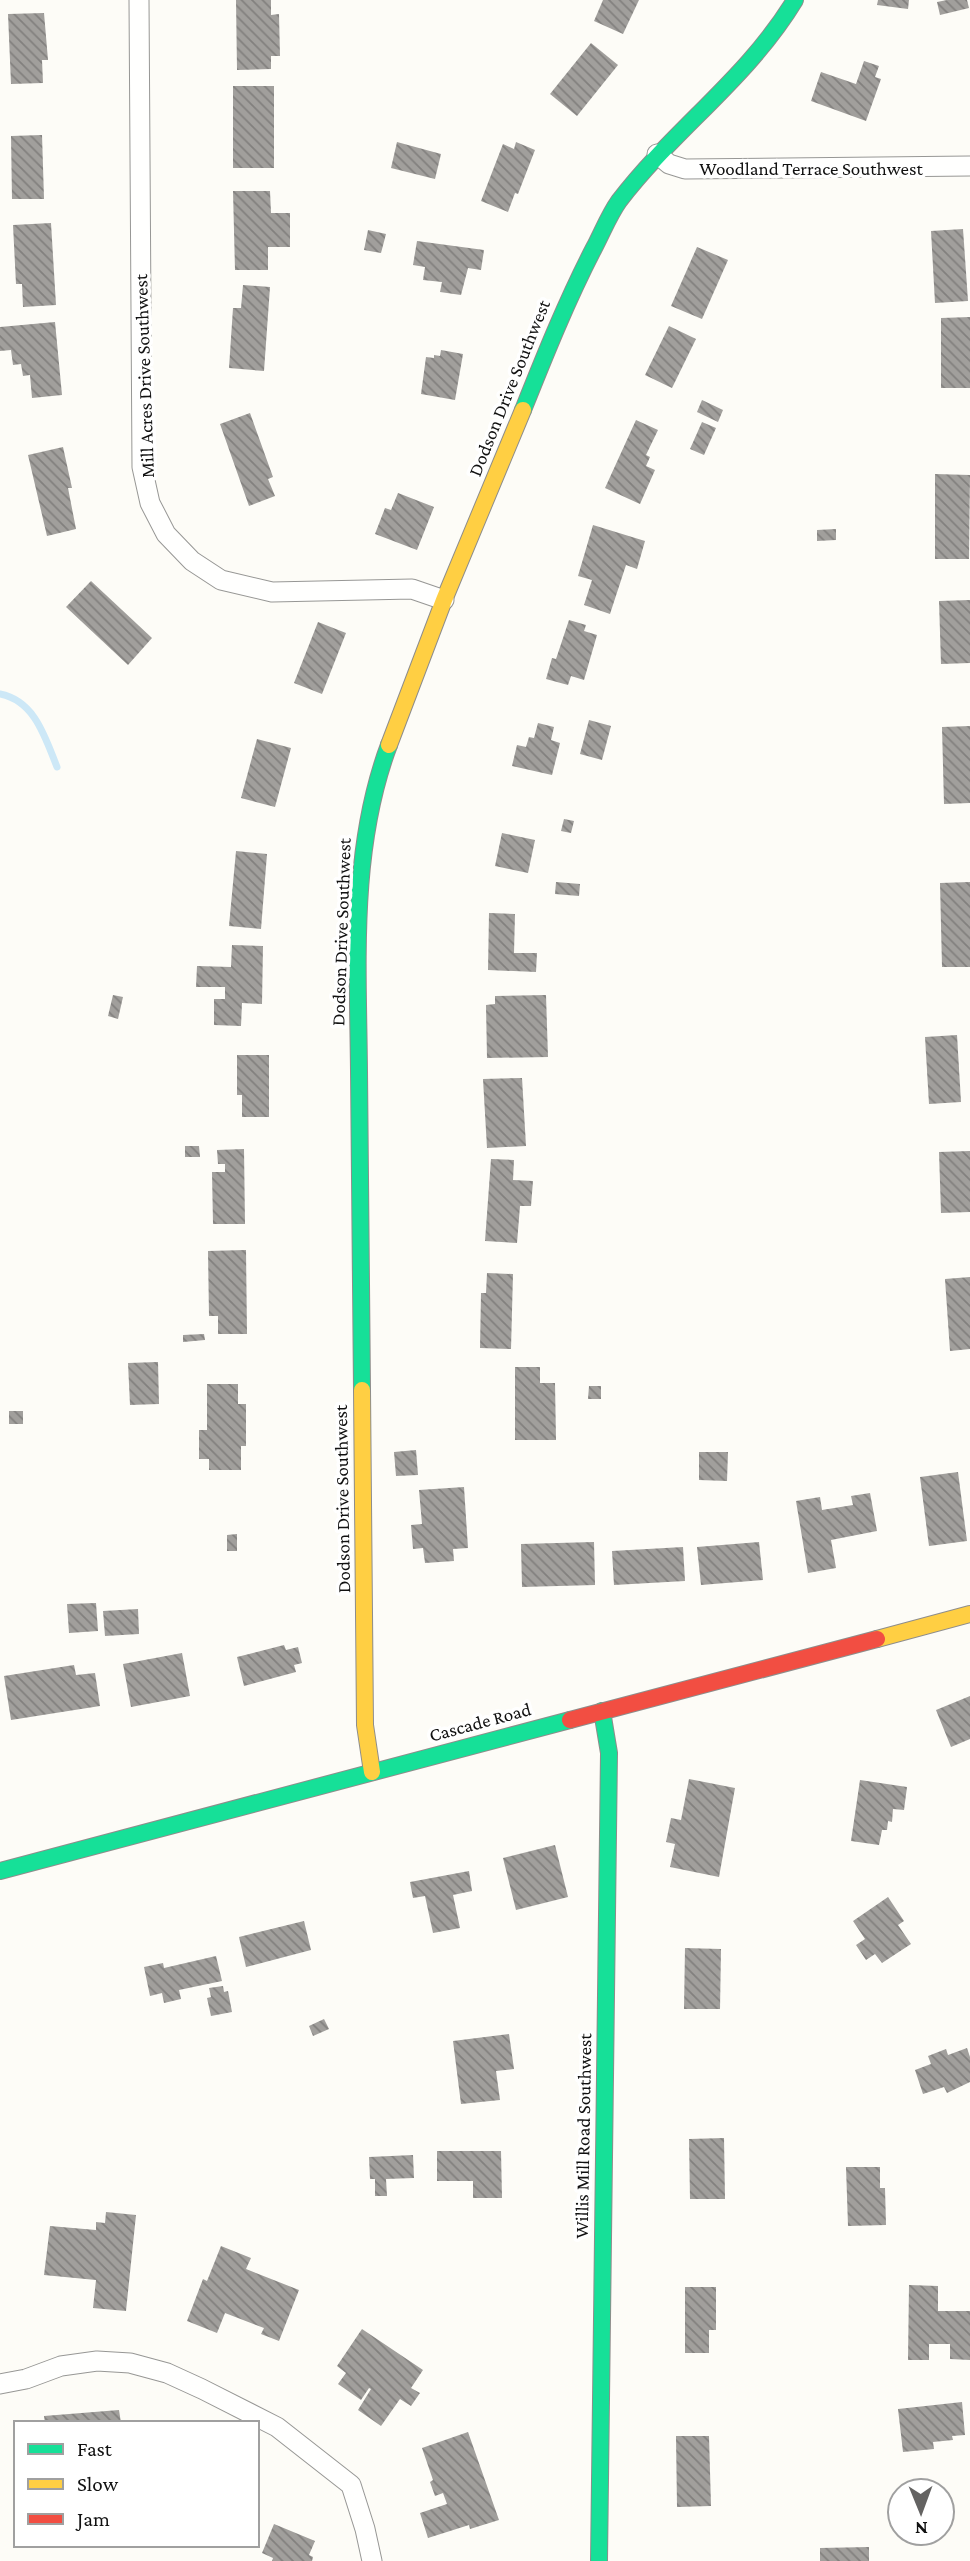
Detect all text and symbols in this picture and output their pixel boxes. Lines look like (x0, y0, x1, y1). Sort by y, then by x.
street label: Woodland Terrace Southwest (699, 158, 923, 179)
street label: Mill Acres Drive Southwest (130, 273, 158, 478)
street label: Dodson Drive Southwest (464, 296, 554, 479)
street label: Dodson Drive Southwest (327, 837, 355, 1026)
street label: Dodson Drive Southwest (330, 1404, 354, 1593)
street label: Cascade Road (427, 1698, 533, 1746)
street label: Willis Mill Road Southwest (571, 2033, 595, 2239)
legend (14, 2421, 259, 2547)
text: Fast (77, 2437, 113, 2461)
text: Slow (77, 2472, 119, 2496)
north arrow (886, 2477, 956, 2547)
text: Jam (75, 2507, 110, 2531)
text: N (915, 2518, 928, 2539)

